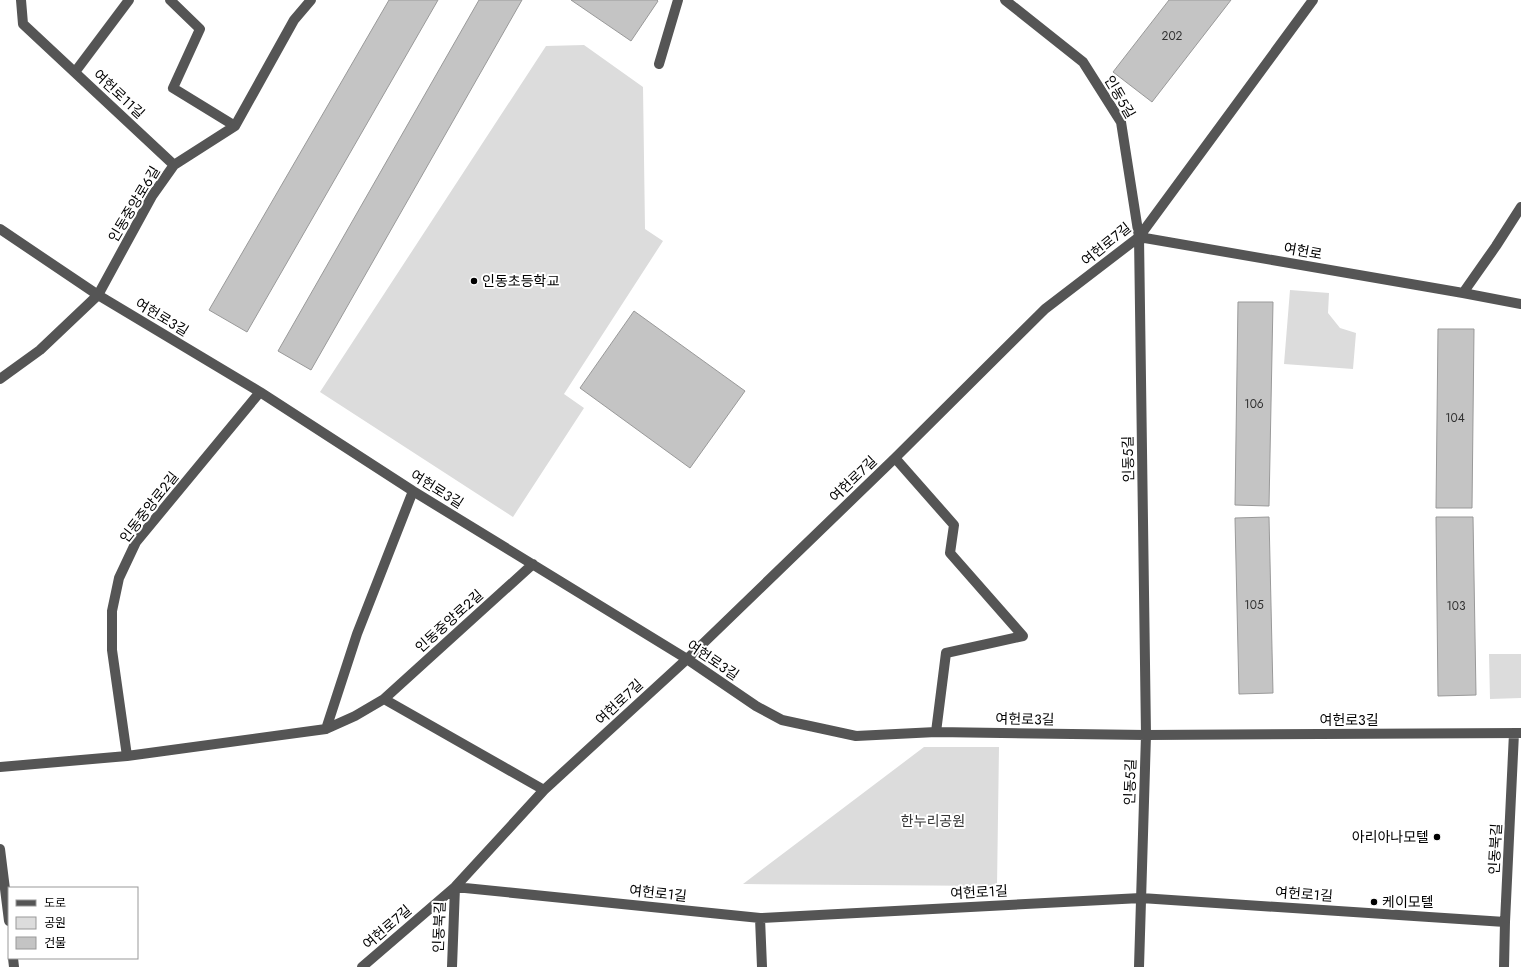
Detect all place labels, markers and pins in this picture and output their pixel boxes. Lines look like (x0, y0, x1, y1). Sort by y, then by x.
place label: 인동초등학교 (482, 271, 559, 291)
marker: 인동초등학교 (469, 276, 479, 286)
place label: 아리아나모텔 (1352, 827, 1429, 847)
marker: 아리아나모텔 (1432, 832, 1442, 842)
place label: 케이모텔 (1382, 892, 1434, 912)
marker: 케이모텔 (1369, 897, 1379, 907)

